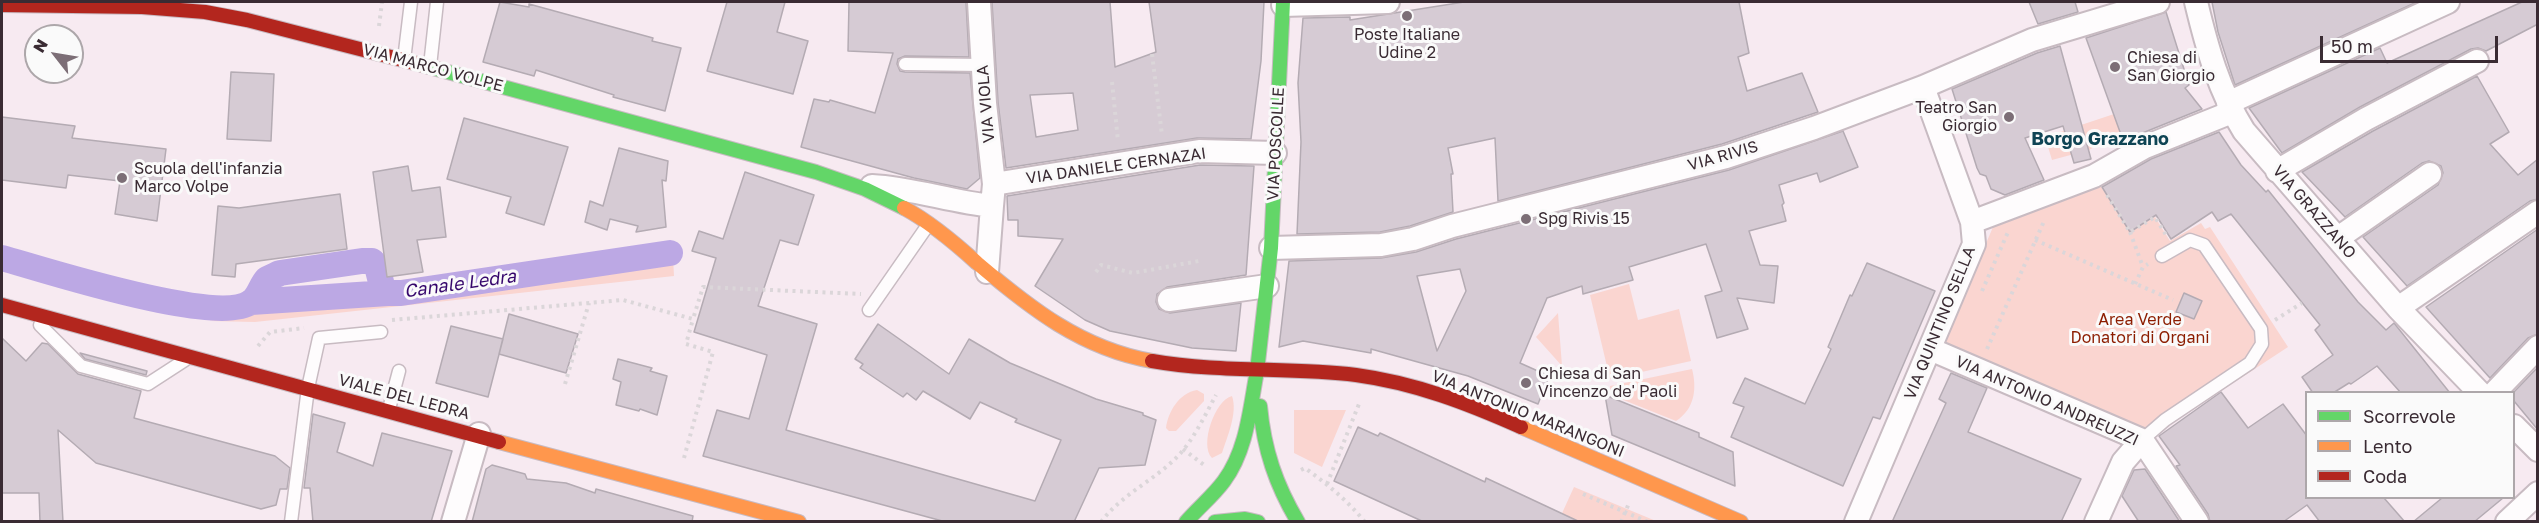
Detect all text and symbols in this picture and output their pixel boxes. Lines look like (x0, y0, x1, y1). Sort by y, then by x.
marker: Poste Italiane Udine 2 (1400, 9, 1414, 23)
north arrow (24, 24, 84, 84)
scale bar (2323, 24, 2502, 62)
place label: Poste Italiane Udine 2 (1354, 25, 1460, 63)
text: N (29, 35, 52, 56)
text: 50 m (2331, 35, 2373, 57)
street label: VIA MARCO VOLPE (361, 40, 505, 96)
place label: Chiesa di San Giorgio (2127, 48, 2215, 86)
marker: Chiesa di San Giorgio (2108, 60, 2122, 74)
street label: VIA VIOLA (973, 64, 999, 144)
street label: VIA POSCOLLE (1263, 87, 1289, 201)
place label: Teatro San Giorgio (1915, 98, 1997, 136)
marker: Teatro San Giorgio (2002, 110, 2016, 124)
district label: Borgo Grazzano (2031, 128, 2169, 150)
street label: VIA RIVIS (1686, 137, 1760, 175)
street label: VIA DANIELE CERNAZAI (1025, 144, 1207, 188)
place label: Scuola dell'infanzia Marco Volpe (134, 159, 283, 197)
street label: VIA GRAZZANO (2268, 161, 2360, 263)
marker: Scuola dell'infanzia Marco Volpe (115, 171, 129, 185)
place label: Spg Rivis 15 (1538, 209, 1630, 229)
marker: Spg Rivis 15 (1519, 212, 1533, 226)
street label: VIA QUINTINO SELLA (1900, 244, 1980, 402)
water label: Canale Ledra (403, 265, 517, 303)
park label: Area Verde Donatori di Organi (2070, 310, 2210, 348)
street label: VIA ANTONIO ANDREUZZI (1952, 352, 2142, 450)
place label: Chiesa di San Vincenzo de' Paoli (1538, 364, 1677, 402)
street label: VIA ANTONIO MARANGONI (1429, 366, 1627, 462)
street label: VIALE DEL LEDRA (336, 370, 472, 424)
marker: Chiesa di San Vincenzo de' Paoli (1519, 376, 1533, 390)
legend (2305, 391, 2515, 499)
text: Scorrevole (2363, 405, 2456, 427)
text: Lento (2363, 435, 2412, 457)
text: Coda (2363, 465, 2407, 487)

